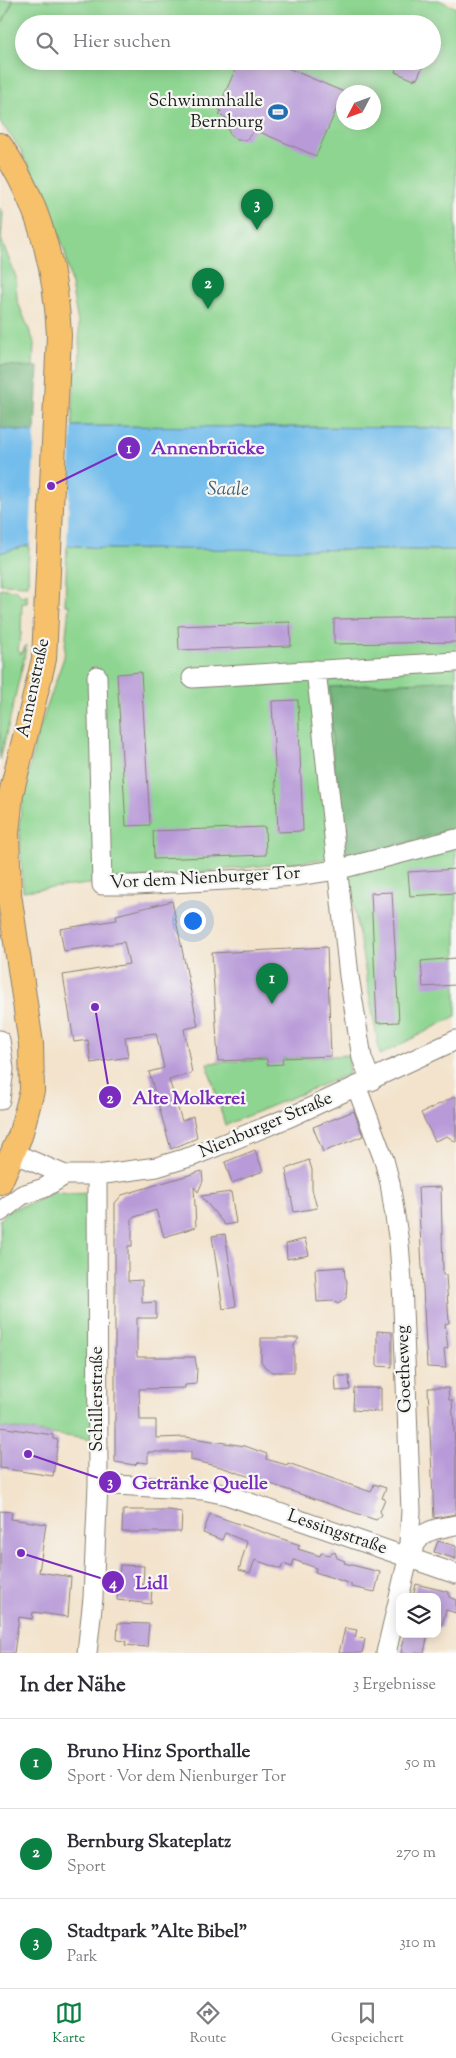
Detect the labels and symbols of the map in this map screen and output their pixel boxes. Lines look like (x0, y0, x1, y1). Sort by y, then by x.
north arrow (336, 85, 381, 130)
place label: Schwimmhalle Bernburg (148, 89, 263, 136)
sports icon: Schwimmhalle Bernburg (267, 101, 289, 123)
pin: 3 (241, 189, 273, 230)
pin: 2 (192, 268, 224, 309)
callout: Annenbrücke (116, 431, 275, 465)
text: Annenbrücke (151, 436, 265, 463)
text: 1 (126, 439, 132, 460)
water label: Saale (207, 476, 249, 504)
street label: Annenstraße (11, 636, 57, 740)
street label: Vor dem Nienburger Tor (109, 861, 301, 897)
your location (180, 908, 206, 934)
pin: 1 (256, 963, 288, 1004)
callout: Alte Molkerei (97, 1080, 255, 1114)
text: Alte Molkerei (132, 1086, 246, 1113)
street label: Nienburger Straße (195, 1086, 337, 1166)
text: 2 (106, 1089, 114, 1110)
street label: Goetheweg (390, 1325, 420, 1413)
street label: Schillerstraße (85, 1346, 111, 1452)
callout: Getränke Quelle (97, 1465, 278, 1499)
text: Getränke Quelle (132, 1471, 268, 1498)
text: 3 (107, 1473, 113, 1494)
street label: Lessingstraße (284, 1504, 390, 1562)
callout: Lidl (100, 1565, 178, 1599)
text: Lidl (136, 1571, 169, 1598)
text: 4 (108, 1574, 117, 1595)

